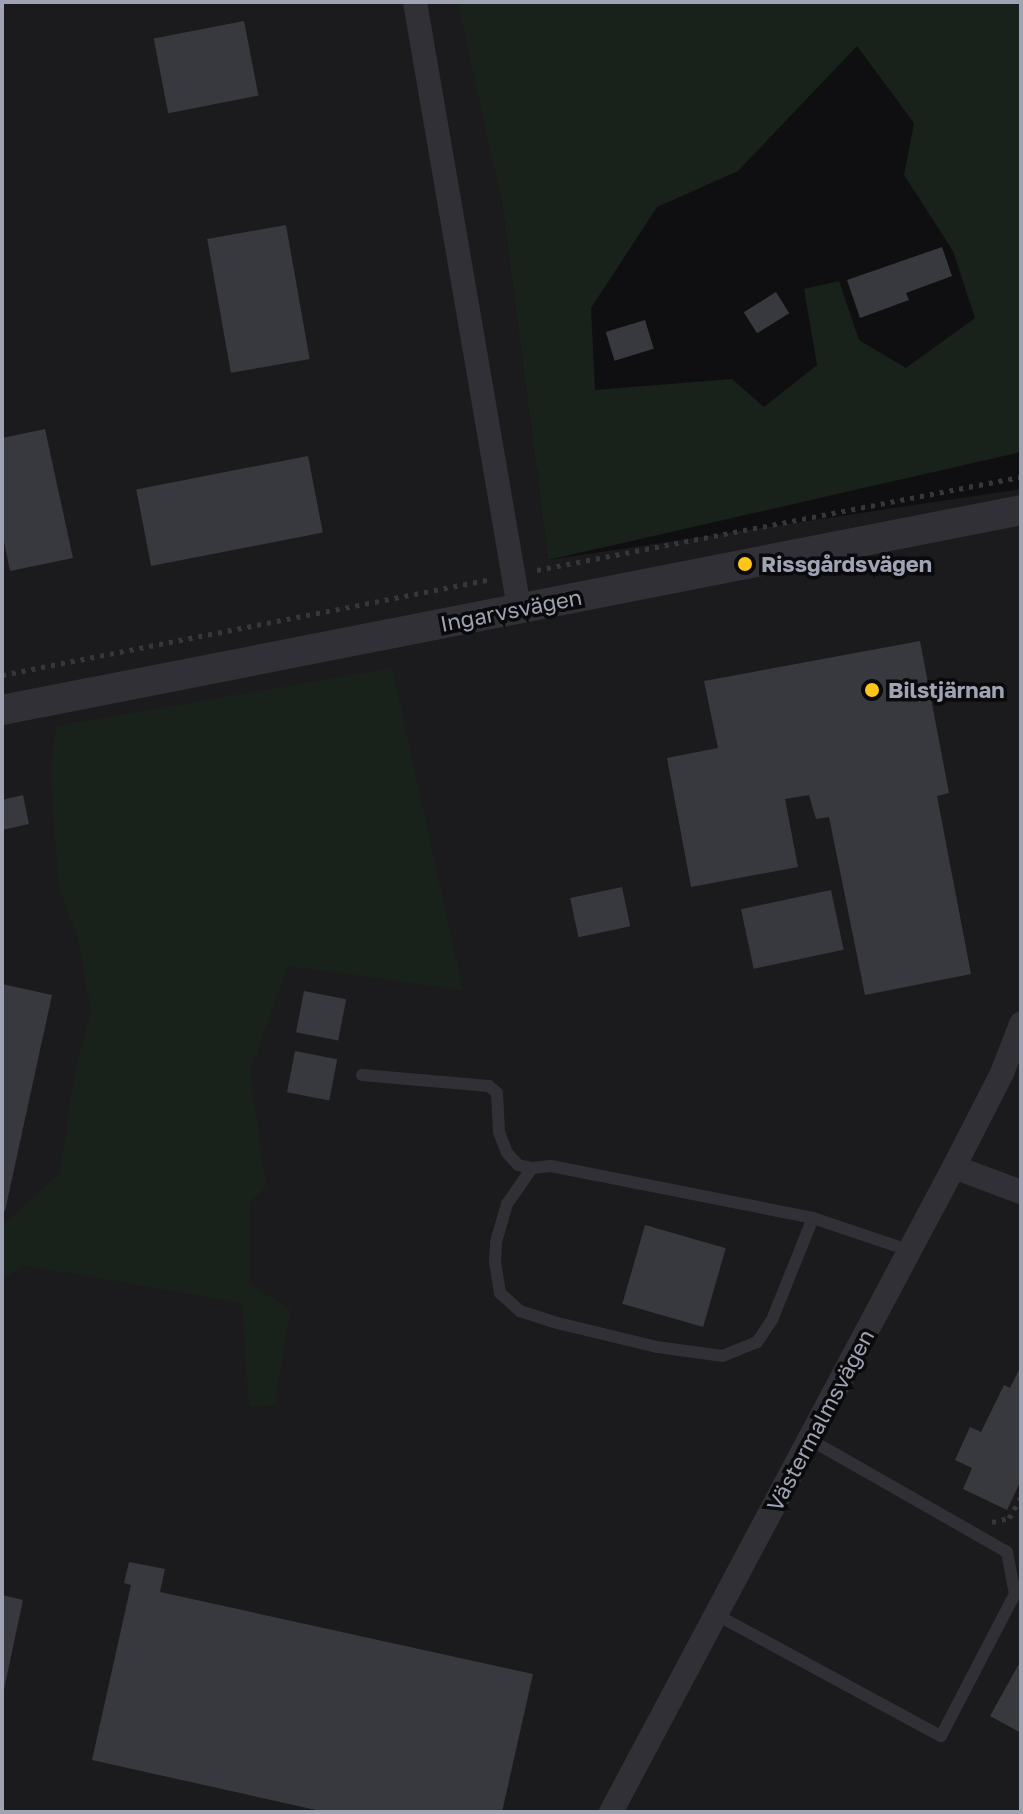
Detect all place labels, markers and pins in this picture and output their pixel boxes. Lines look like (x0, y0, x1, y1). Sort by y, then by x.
place label: Rissgårdsvägen (761, 551, 932, 577)
marker: Rissgårdsvägen (736, 555, 754, 573)
place label: Bilstjärnan (888, 677, 1005, 703)
marker: Bilstjärnan (863, 681, 881, 699)

